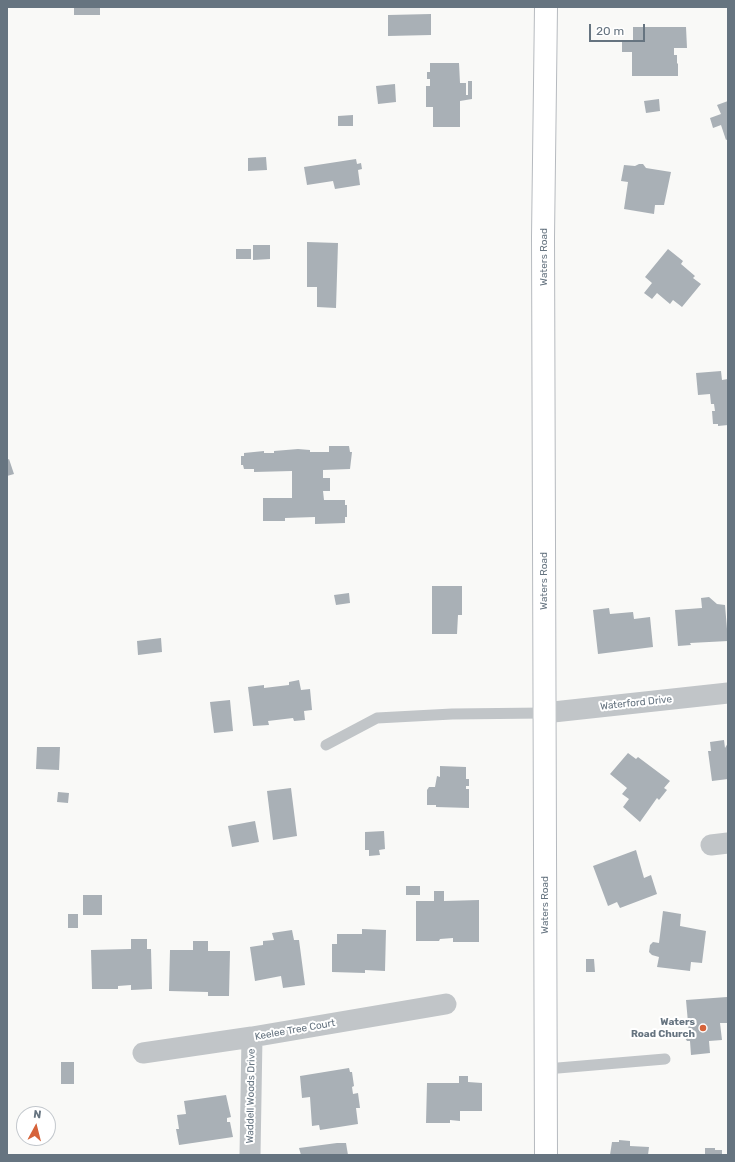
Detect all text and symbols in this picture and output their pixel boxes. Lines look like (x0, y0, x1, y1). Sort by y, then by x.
scale bar (591, 16, 647, 42)
text: 20 m (596, 24, 624, 38)
street label: Waters Road (538, 228, 550, 286)
street label: Waters Road (538, 552, 550, 610)
street label: Waterford Drive (599, 693, 673, 713)
street label: Waters Road (539, 876, 551, 934)
place label: Waters Road Church (631, 1016, 695, 1040)
street label: Keelee Tree Court (254, 1017, 336, 1043)
marker: Waters Road Church (698, 1023, 708, 1033)
street label: Waddell Woods Drive (244, 1048, 258, 1144)
north arrow (16, 1106, 56, 1146)
text: N (33, 1108, 42, 1122)

